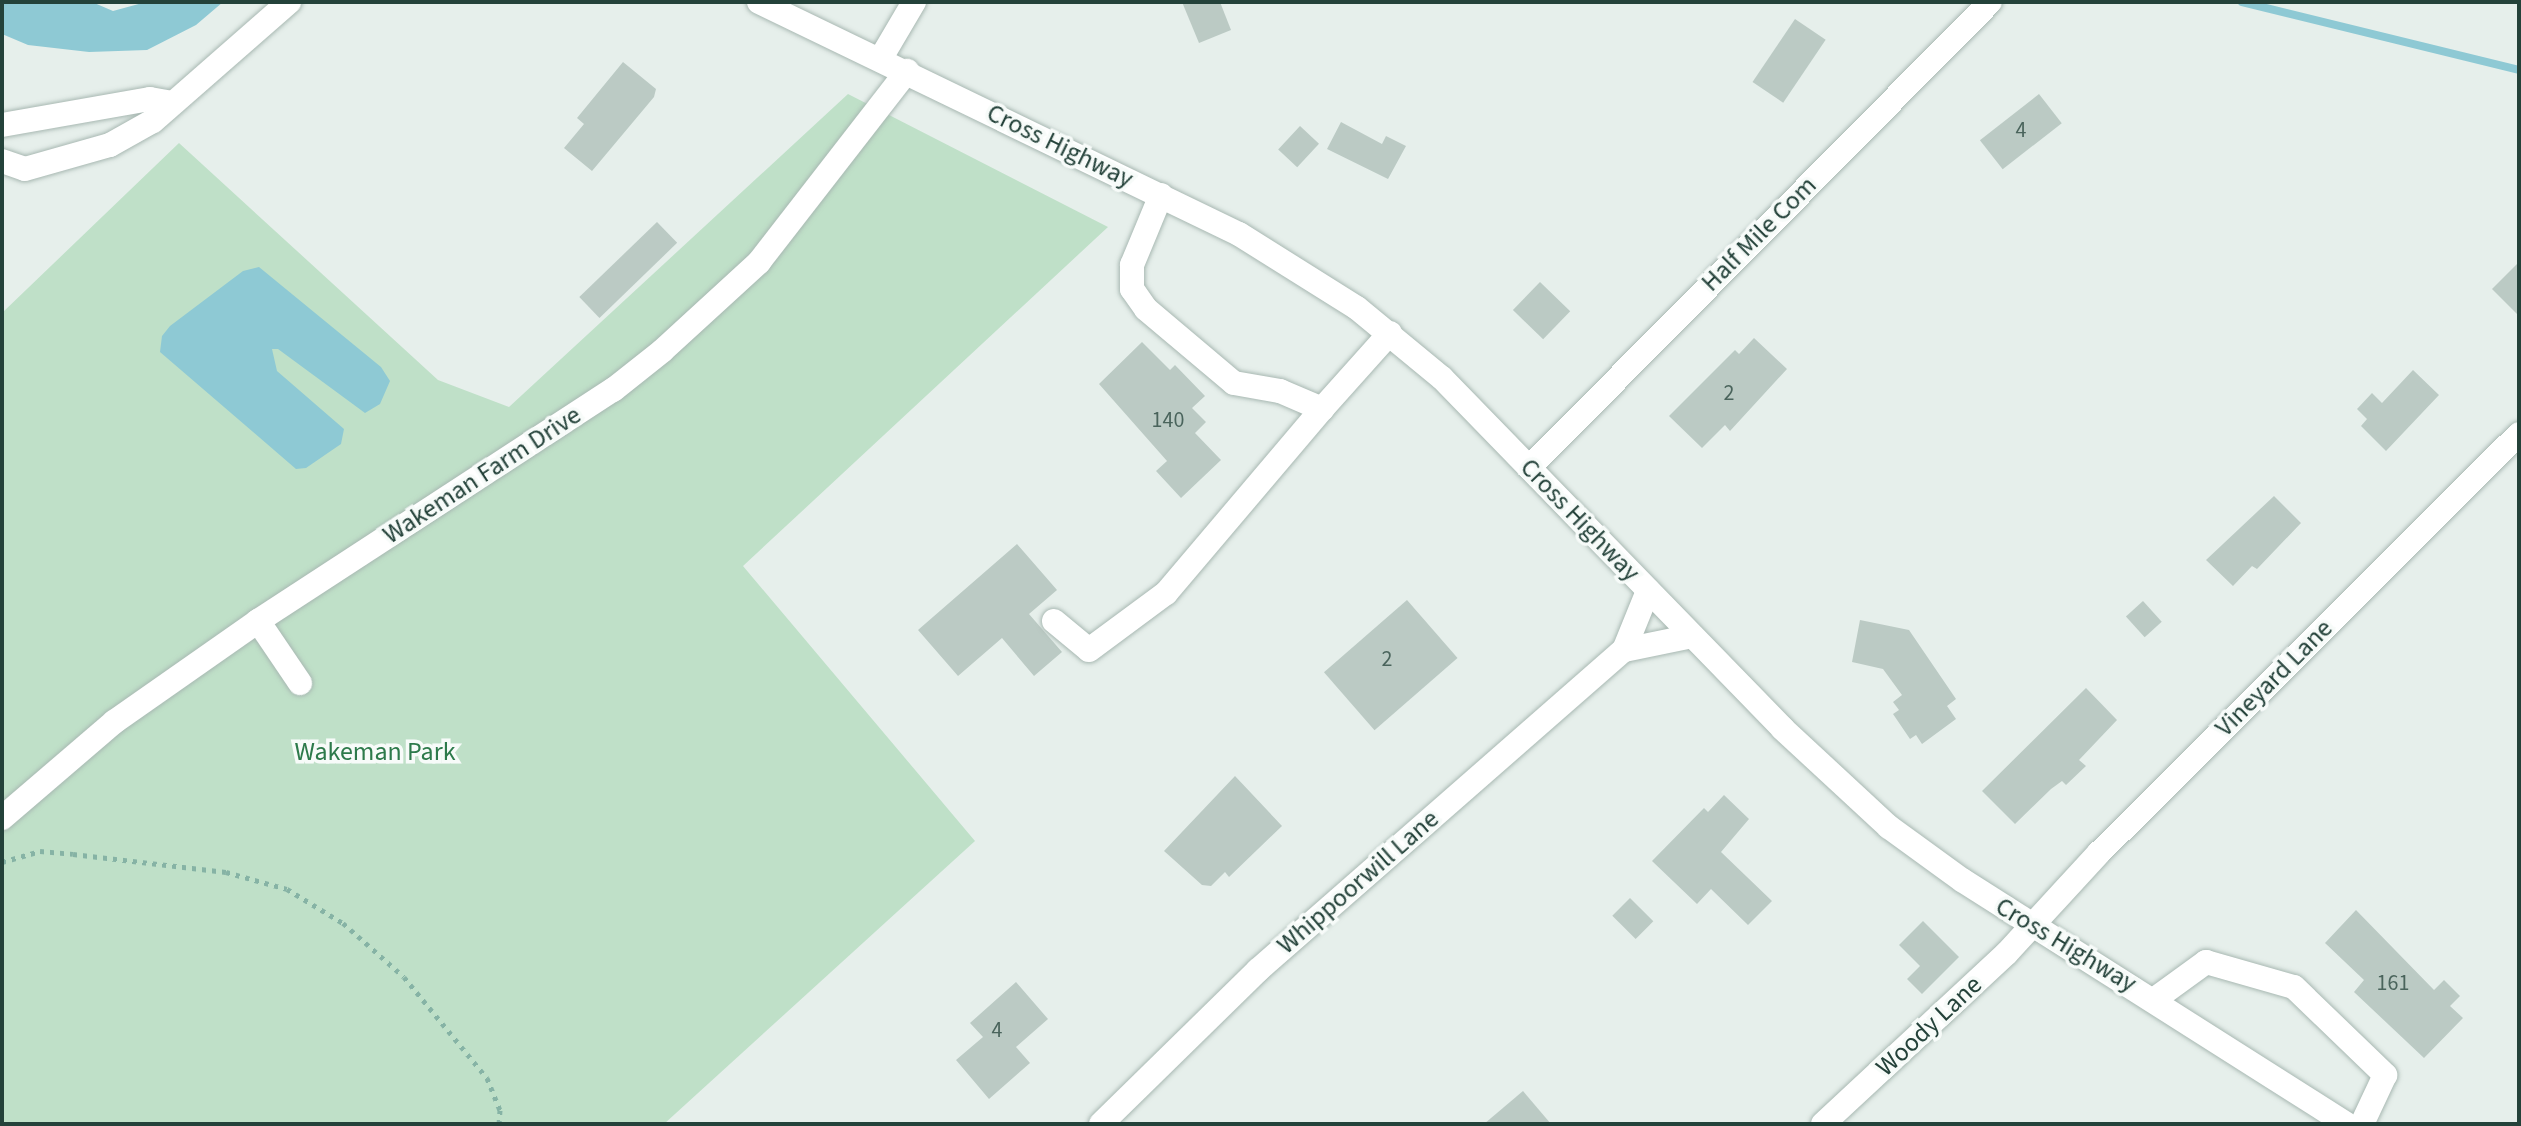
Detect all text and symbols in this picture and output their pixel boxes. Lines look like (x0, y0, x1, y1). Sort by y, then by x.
street label: Cross Highway (982, 97, 1138, 195)
house number: 4 (2016, 118, 2026, 144)
street label: Half Mile Com (1695, 170, 1823, 298)
house number: 2 (1724, 381, 1734, 407)
street label: Wakeman Farm Drive (377, 399, 587, 551)
house number: 140 (1152, 408, 1184, 434)
street label: Cross Highway (1514, 452, 1646, 588)
street label: Vineyard Lane (2209, 613, 2339, 743)
house number: 2 (1382, 647, 1392, 673)
park label: Wakeman Park (294, 736, 456, 768)
street label: Whippoorwill Lane (1271, 803, 1445, 961)
street label: Cross Highway (1990, 891, 2142, 999)
street label: Woody Lane (1870, 969, 1988, 1083)
house number: 161 (2377, 971, 2409, 997)
house number: 4 (992, 1018, 1002, 1044)

